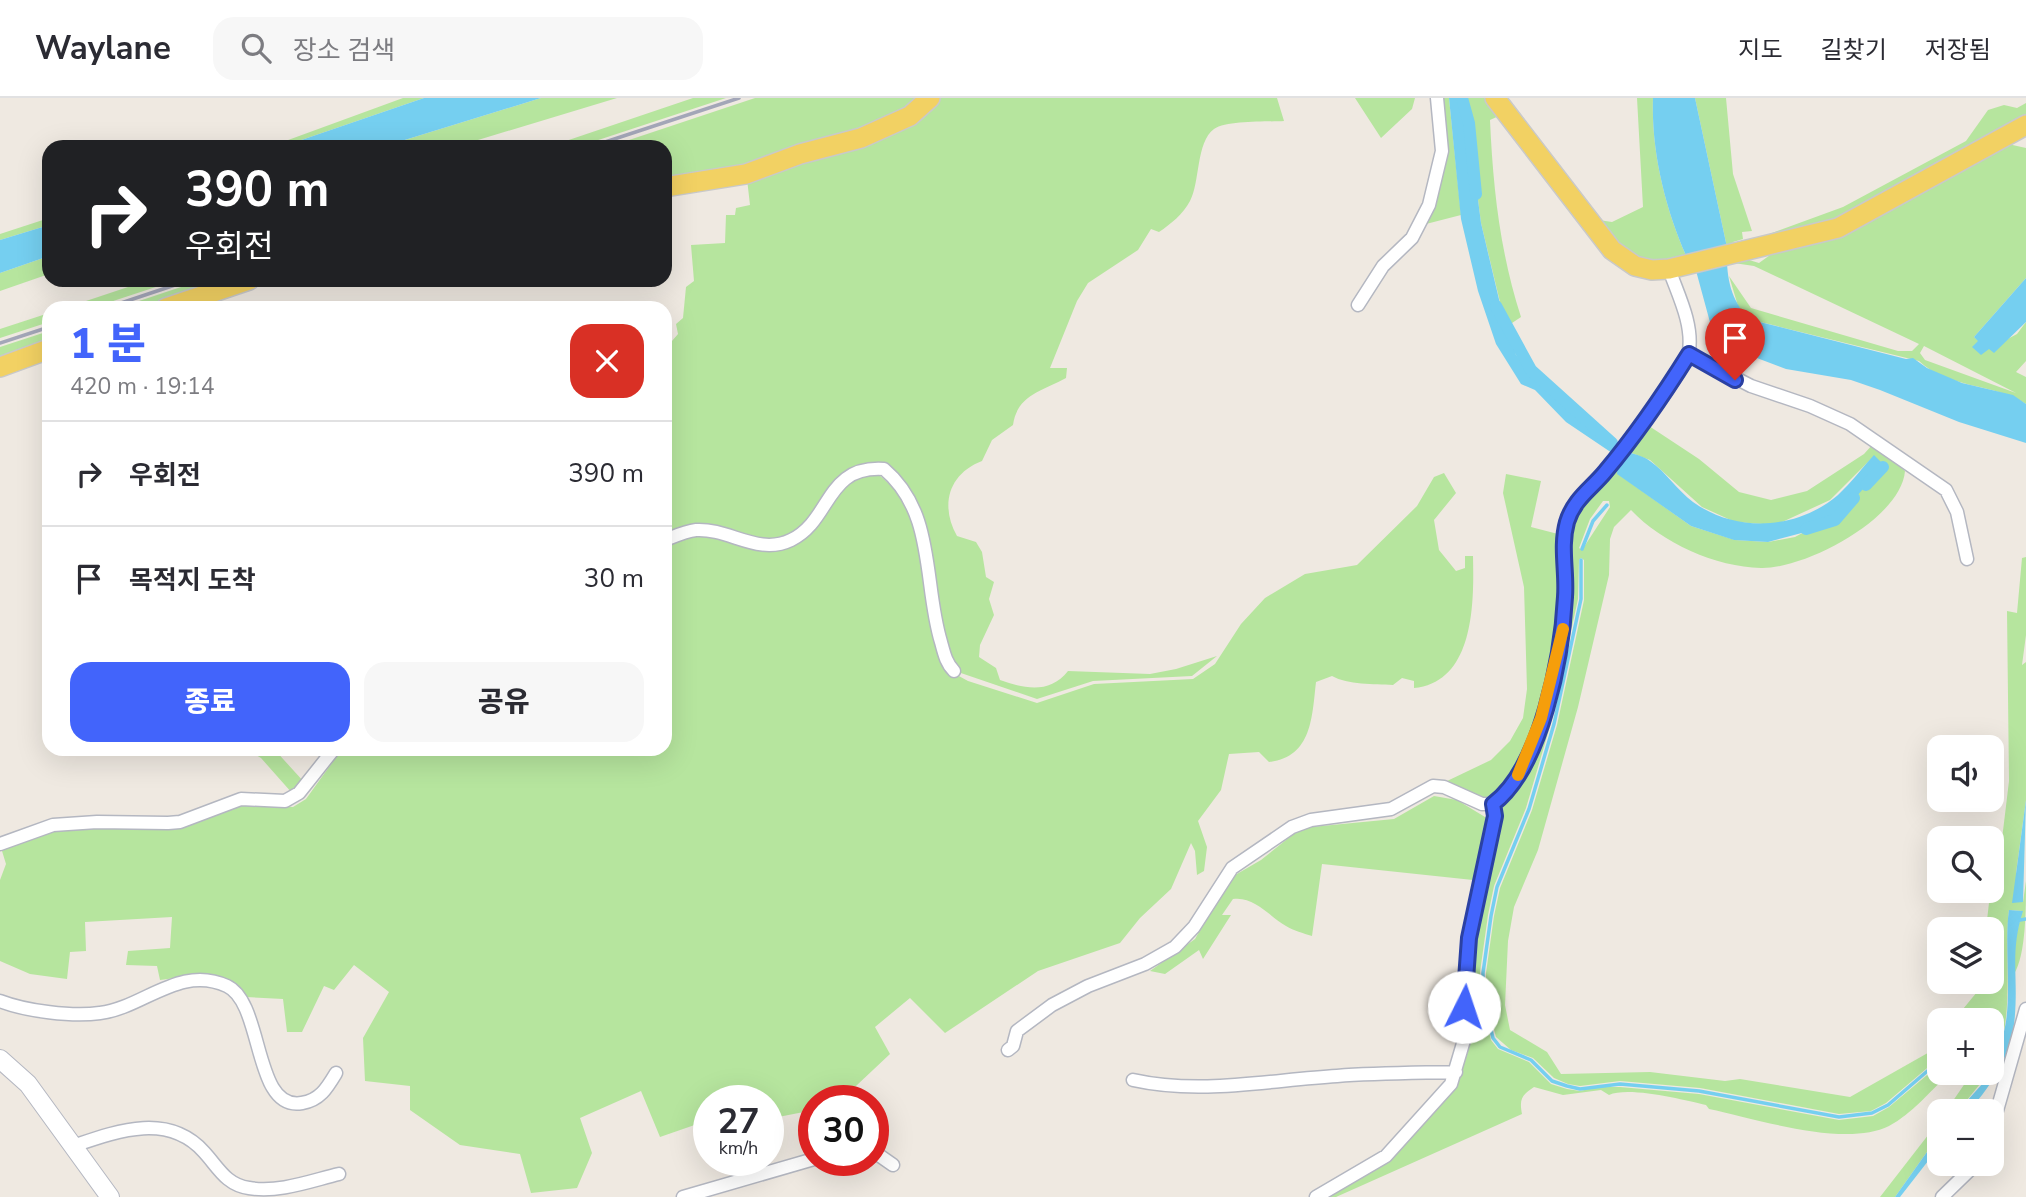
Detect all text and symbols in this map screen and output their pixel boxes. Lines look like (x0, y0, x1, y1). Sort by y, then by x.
search box (213, 17, 703, 80)
text: Waylane (35, 26, 171, 71)
icon: search (237, 29, 275, 67)
text: 장소 검색 (293, 33, 395, 68)
text: 지도 (1738, 34, 1783, 66)
text: 길찾기 (1821, 34, 1887, 66)
text: 저장됨 (1925, 34, 1991, 66)
text: 390 m (185, 156, 329, 223)
icon: right (70, 168, 161, 259)
text: 우회전 (185, 225, 273, 268)
pin (1705, 308, 1765, 380)
text: 1 분 (70, 316, 146, 373)
icon: arrive (1716, 319, 1754, 357)
button: close (570, 324, 644, 398)
text: 420 m · 19:14 (70, 371, 215, 402)
icon: right (70, 455, 108, 493)
text: 390 m (568, 456, 644, 491)
text: 우회전 (129, 458, 201, 493)
icon: arrive (70, 560, 108, 598)
text: 30 m (584, 561, 644, 596)
text: 목적지 도착 (129, 563, 256, 598)
button: 종료 (70, 662, 350, 742)
button: 공유 (364, 662, 644, 742)
map controls (1927, 735, 2004, 1176)
button: sound (1927, 735, 2004, 812)
button: search (1927, 826, 2004, 903)
button: layers (1927, 917, 2004, 994)
position arrow (1427, 970, 1501, 1044)
button: + (1927, 1008, 2004, 1085)
speed limit sign: 30 (798, 1085, 889, 1176)
text: 27 (717, 1098, 760, 1145)
button: − (1927, 1099, 2004, 1176)
text: km/h (719, 1136, 758, 1160)

